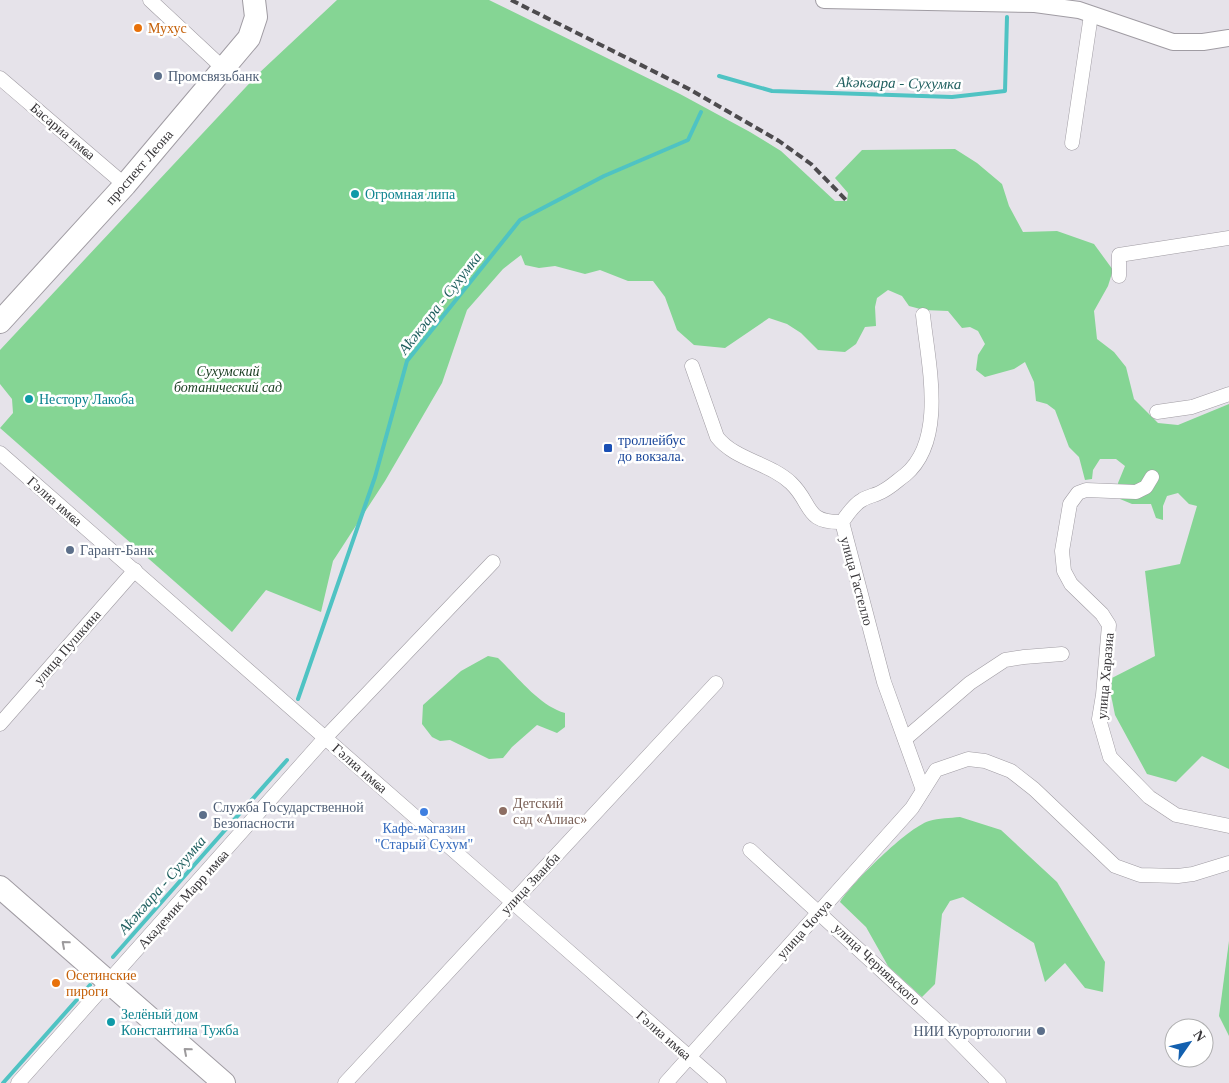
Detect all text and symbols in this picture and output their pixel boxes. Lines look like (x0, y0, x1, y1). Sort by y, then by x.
place label: Мухус (148, 21, 187, 36)
marker: Мухус (132, 22, 144, 34)
place label: Промсвязьбанк (168, 69, 260, 84)
marker: Промсвязьбанк (152, 70, 164, 82)
water label: Аҟәкәара - Сухумка (836, 74, 961, 92)
street label: Басариа имҩа (27, 100, 99, 163)
street label: проспект Леона (103, 126, 176, 208)
place label: Огромная липа (365, 187, 456, 202)
marker: Огромная липа (349, 188, 361, 200)
water label: Аҟәкәара - Сухумка (395, 249, 485, 358)
park label: Сухумский ботанический сад (174, 364, 282, 395)
place label: Нестору Лакоба (39, 392, 135, 407)
marker: Нестору Лакоба (23, 393, 35, 405)
place label: троллейбус до вокзала. (618, 433, 686, 464)
marker: троллейбус до вокзала. (602, 442, 614, 454)
street label: Гәлиа имҩа (24, 474, 86, 530)
street label: улица Гастелло (837, 535, 876, 627)
place label: Гарант-Банк (80, 543, 154, 558)
marker: Гарант-Банк (64, 544, 76, 556)
street label: улица Пушкина (31, 606, 104, 688)
street label: улица Харазиа (1094, 631, 1117, 720)
street label: Гәлиа имҩа (329, 741, 391, 797)
place label: Детский сад «Алиас» (513, 796, 587, 827)
place label: Служба Государственной Безопасности (213, 800, 364, 831)
marker: Детский сад «Алиас» (497, 805, 509, 817)
marker: Кафе-магазин "Старый Сухум" (418, 806, 430, 818)
marker: Служба Государственной Безопасности (197, 809, 209, 821)
place label: Кафе-магазин "Старый Сухум" (375, 821, 473, 852)
water label: Аҟәкәара - Сухумка (114, 833, 209, 938)
street label: Академик Марр имҩа (135, 846, 232, 952)
street label: улица Званба (498, 849, 563, 917)
street label: улица Чочуа (774, 896, 835, 962)
street label: улица Чернявского (830, 921, 923, 1008)
one-way arrow (61, 941, 70, 950)
place label: Осетинские пироги (66, 968, 137, 999)
marker: Осетинские пироги (50, 977, 62, 989)
place label: Зелёный дом Константина Тужба (121, 1007, 239, 1038)
street label: Гәлиа имҩа (633, 1008, 695, 1064)
marker: Зелёный дом Константина Тужба (105, 1016, 117, 1028)
north arrow (1164, 1018, 1214, 1068)
place label: НИИ Курортологии (914, 1024, 1031, 1039)
marker: НИИ Курортологии (1035, 1025, 1047, 1037)
text: N (1190, 1028, 1208, 1044)
one-way arrow (184, 1048, 193, 1057)

